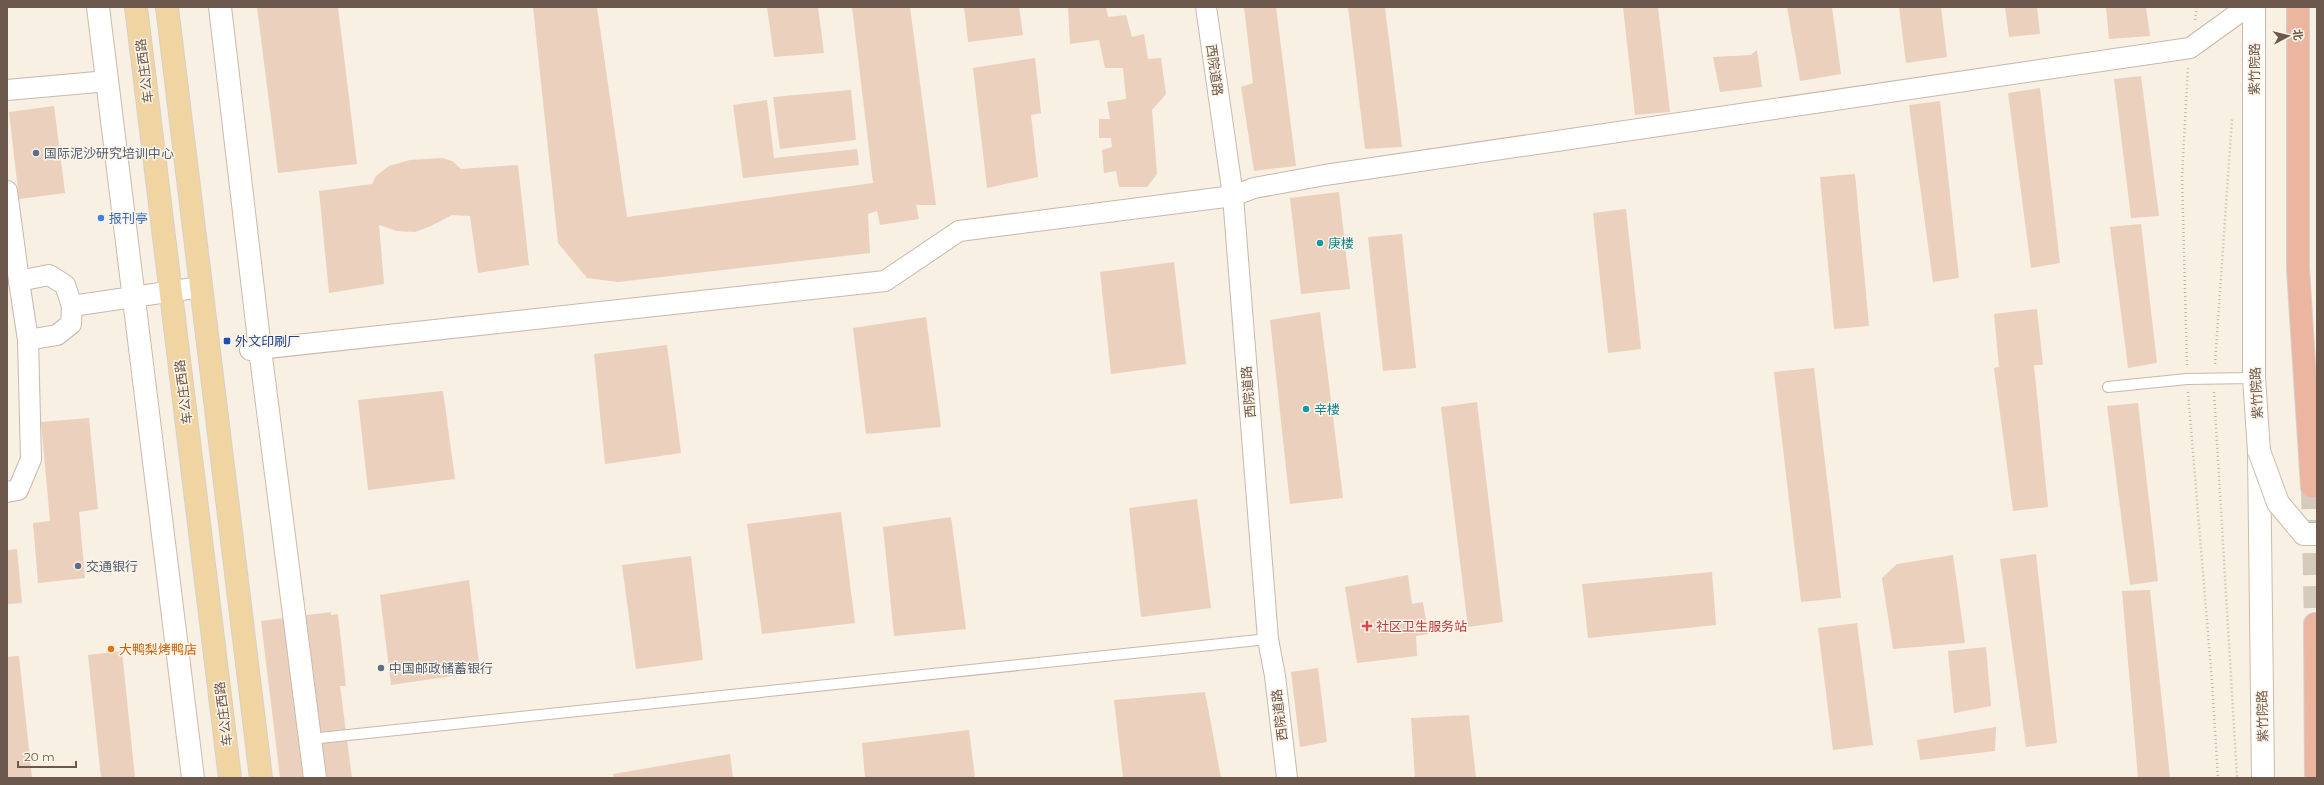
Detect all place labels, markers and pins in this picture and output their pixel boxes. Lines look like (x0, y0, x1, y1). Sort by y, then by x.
place label: 国际泥沙研究培训中心 (44, 145, 174, 161)
marker: 国际泥沙研究培训中心 (31, 148, 41, 158)
place label: 报刊亭 (109, 210, 148, 226)
marker: 报刊亭 (96, 213, 106, 223)
place label: 庚楼 (1328, 235, 1354, 251)
marker: 庚楼 (1315, 238, 1325, 248)
place label: 外文印刷厂 (235, 333, 300, 349)
marker: 外文印刷厂 (222, 336, 232, 346)
place label: 辛楼 (1314, 401, 1340, 417)
marker: 辛楼 (1301, 404, 1311, 414)
place label: 交通银行 (86, 558, 138, 574)
marker: 交通银行 (73, 561, 83, 571)
place label: 社区卫生服务站 (1376, 618, 1467, 634)
marker: 社区卫生服务站 (1361, 620, 1373, 632)
place label: 大鸭梨烤鸭店 (119, 641, 197, 657)
marker: 大鸭梨烤鸭店 (106, 644, 116, 654)
place label: 中国邮政储蓄银行 (389, 660, 493, 676)
marker: 中国邮政储蓄银行 (376, 663, 386, 673)

